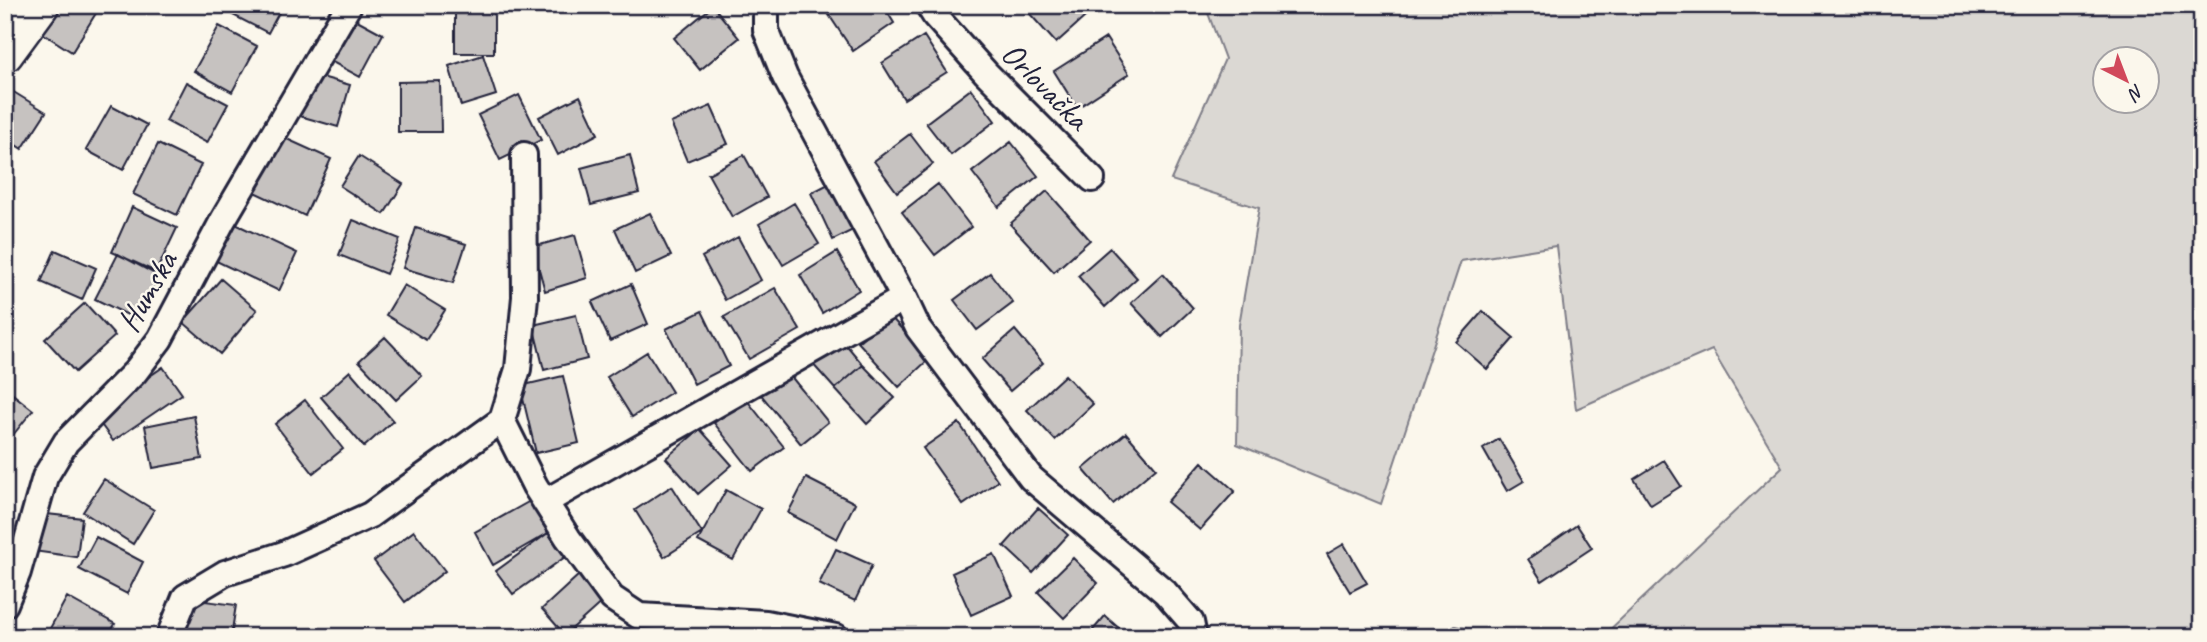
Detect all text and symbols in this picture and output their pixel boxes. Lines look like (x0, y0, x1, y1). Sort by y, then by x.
street label: Orlovačka (992, 33, 1100, 140)
north arrow (2092, 46, 2162, 116)
text: N (2122, 79, 2149, 107)
street label: Humska (107, 242, 187, 339)

